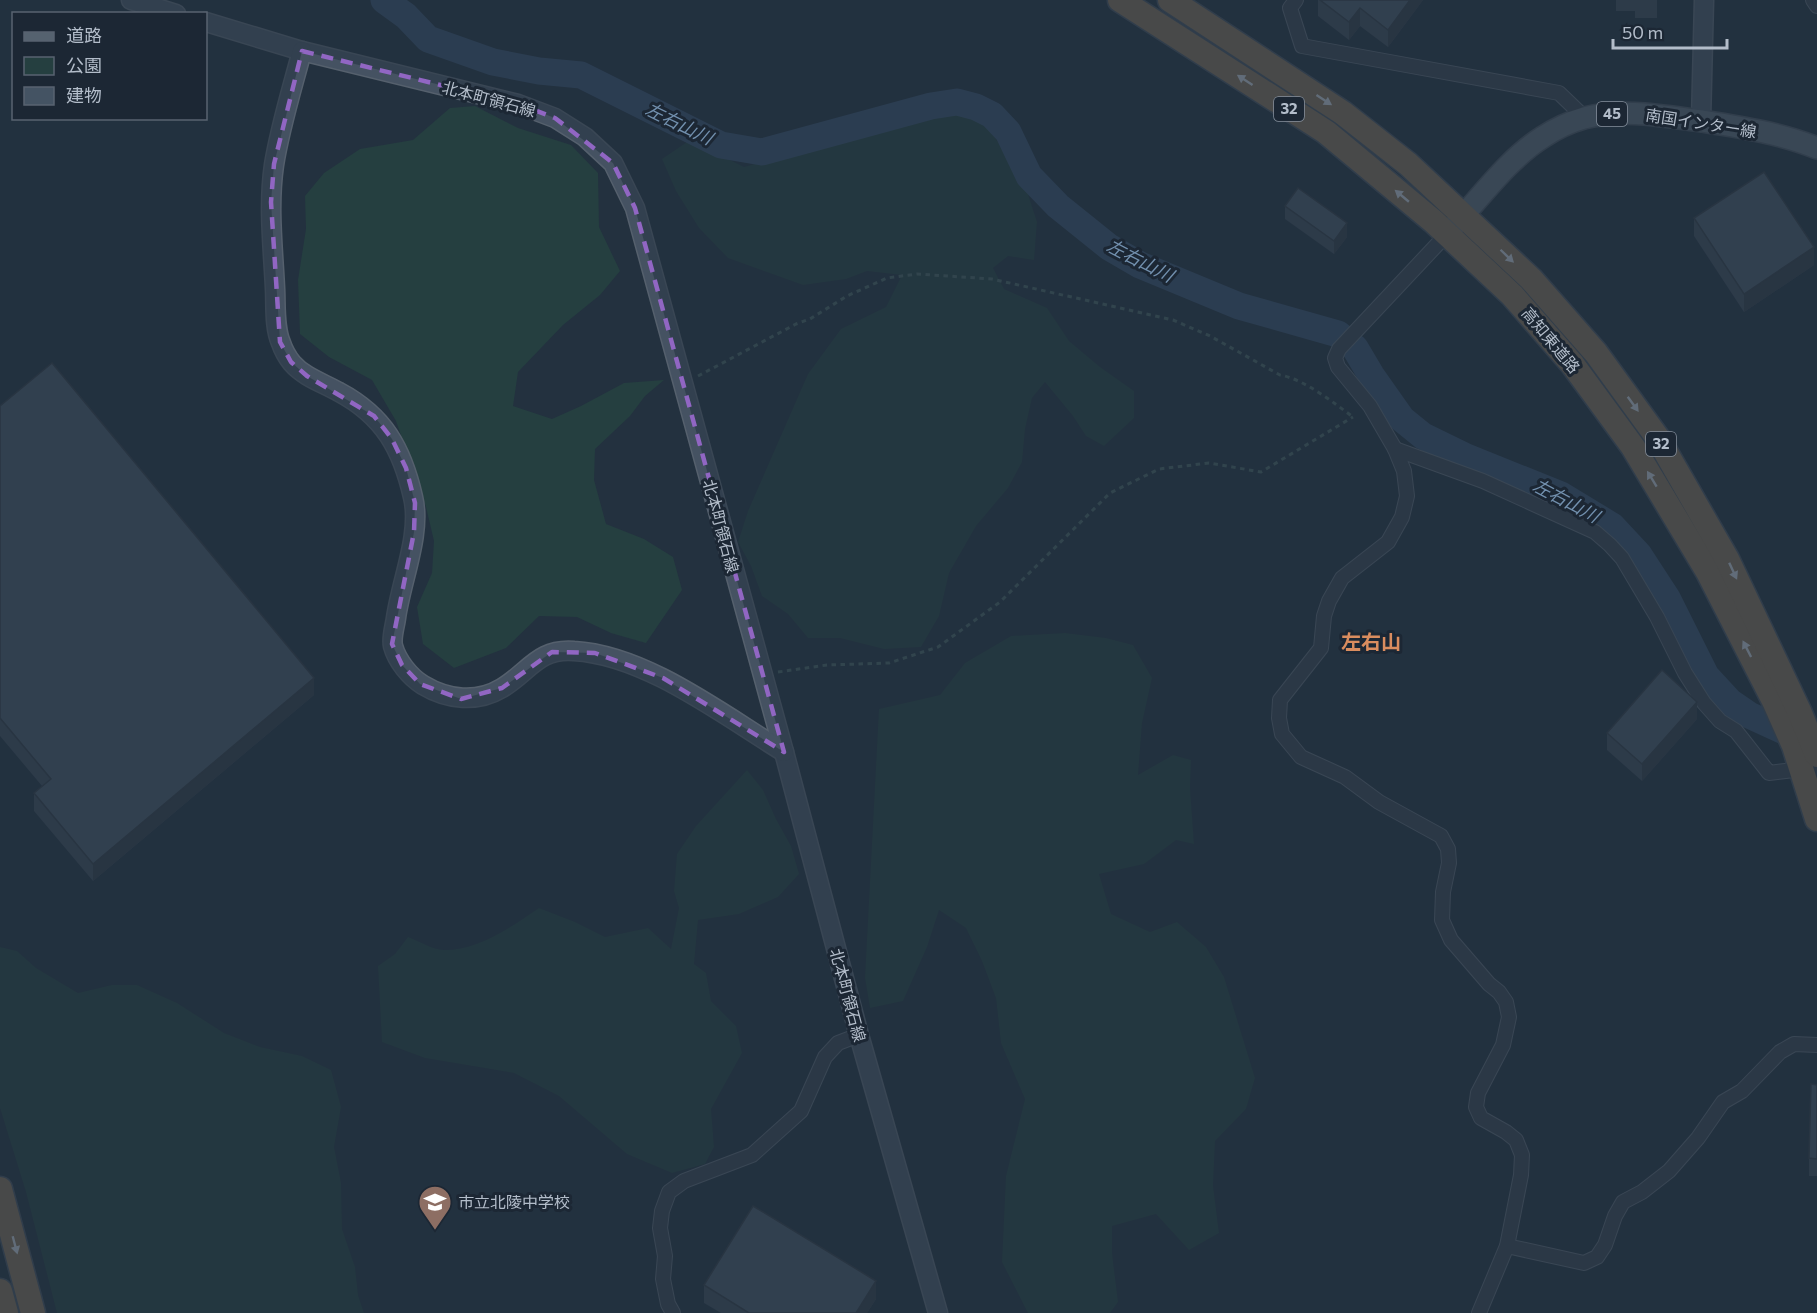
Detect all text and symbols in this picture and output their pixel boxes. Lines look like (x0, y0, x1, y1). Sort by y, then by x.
legend (12, 12, 207, 120)
scale bar (1613, 12, 1727, 50)
text: 50 m (1622, 21, 1663, 43)
text: 道路 (66, 24, 102, 46)
text: 公園 (66, 54, 102, 76)
one-way arrow (1237, 75, 1254, 86)
street label: 北本町領石線 (440, 77, 538, 120)
text: 建物 (66, 84, 102, 106)
one-way arrow (1316, 95, 1333, 106)
water label: 左右山川 (642, 97, 718, 150)
road number: 32 (1274, 97, 1304, 121)
road number: 45 (1597, 102, 1627, 126)
street label: 南国インター線 (1644, 104, 1758, 141)
one-way arrow (1394, 189, 1410, 202)
water label: 左右山川 (1103, 234, 1179, 287)
one-way arrow (1499, 249, 1514, 263)
street label: 高知東道路 (1518, 303, 1584, 376)
one-way arrow (1627, 396, 1639, 412)
road number: 32 (1646, 432, 1676, 456)
one-way arrow (1647, 471, 1658, 487)
water label: 左右山川 (1530, 474, 1605, 528)
street label: 北本町領石線 (700, 477, 743, 575)
one-way arrow (1728, 563, 1737, 580)
district label: 左右山 (1341, 629, 1401, 653)
one-way arrow (1743, 640, 1752, 657)
street label: 北本町領石線 (827, 946, 870, 1044)
school or university icon: 市立北陵中学校 (417, 1184, 453, 1231)
place label: 市立北陵中学校 (458, 1192, 570, 1211)
one-way arrow (11, 1236, 21, 1254)

